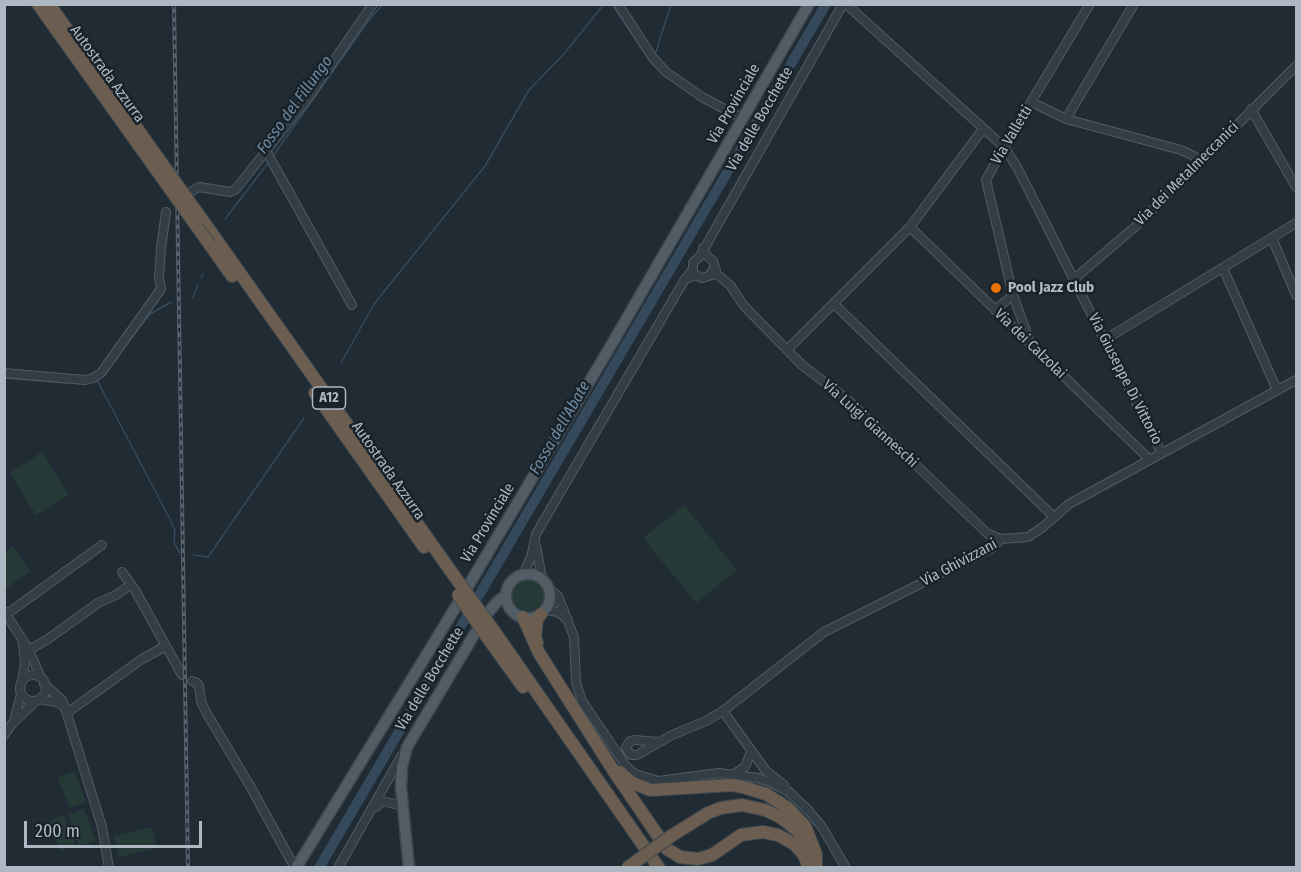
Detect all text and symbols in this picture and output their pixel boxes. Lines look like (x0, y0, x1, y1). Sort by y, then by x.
street label: Autostrada Azzurra (66, 22, 148, 126)
water label: Fosso del Fillungo (253, 52, 337, 158)
street label: Via Provinciale (704, 61, 764, 147)
street label: Via delle Bocchette (723, 64, 797, 174)
street label: Via Valletti (987, 102, 1037, 168)
street label: Via dei Metalmeccanici (1131, 118, 1243, 230)
place label: Pool Jazz Club (1008, 279, 1094, 297)
marker: Pool Jazz Club (989, 281, 1003, 295)
street label: Via dei Calzolai (990, 305, 1070, 383)
street label: Via Giuseppe Di Vittorio (1084, 310, 1166, 448)
street label: Via Luigi Gianneschi (819, 376, 921, 472)
water label: Fossa dell'Abate (526, 378, 594, 478)
road number: A12 (312, 387, 346, 409)
street label: Autostrada Azzurra (348, 419, 428, 523)
street label: Via Provinciale (457, 480, 519, 566)
street label: Via Ghivizzani (918, 535, 1000, 591)
street label: Via delle Bocchette (392, 624, 468, 734)
scale bar (27, 809, 206, 847)
text: 200 m (35, 820, 80, 842)

